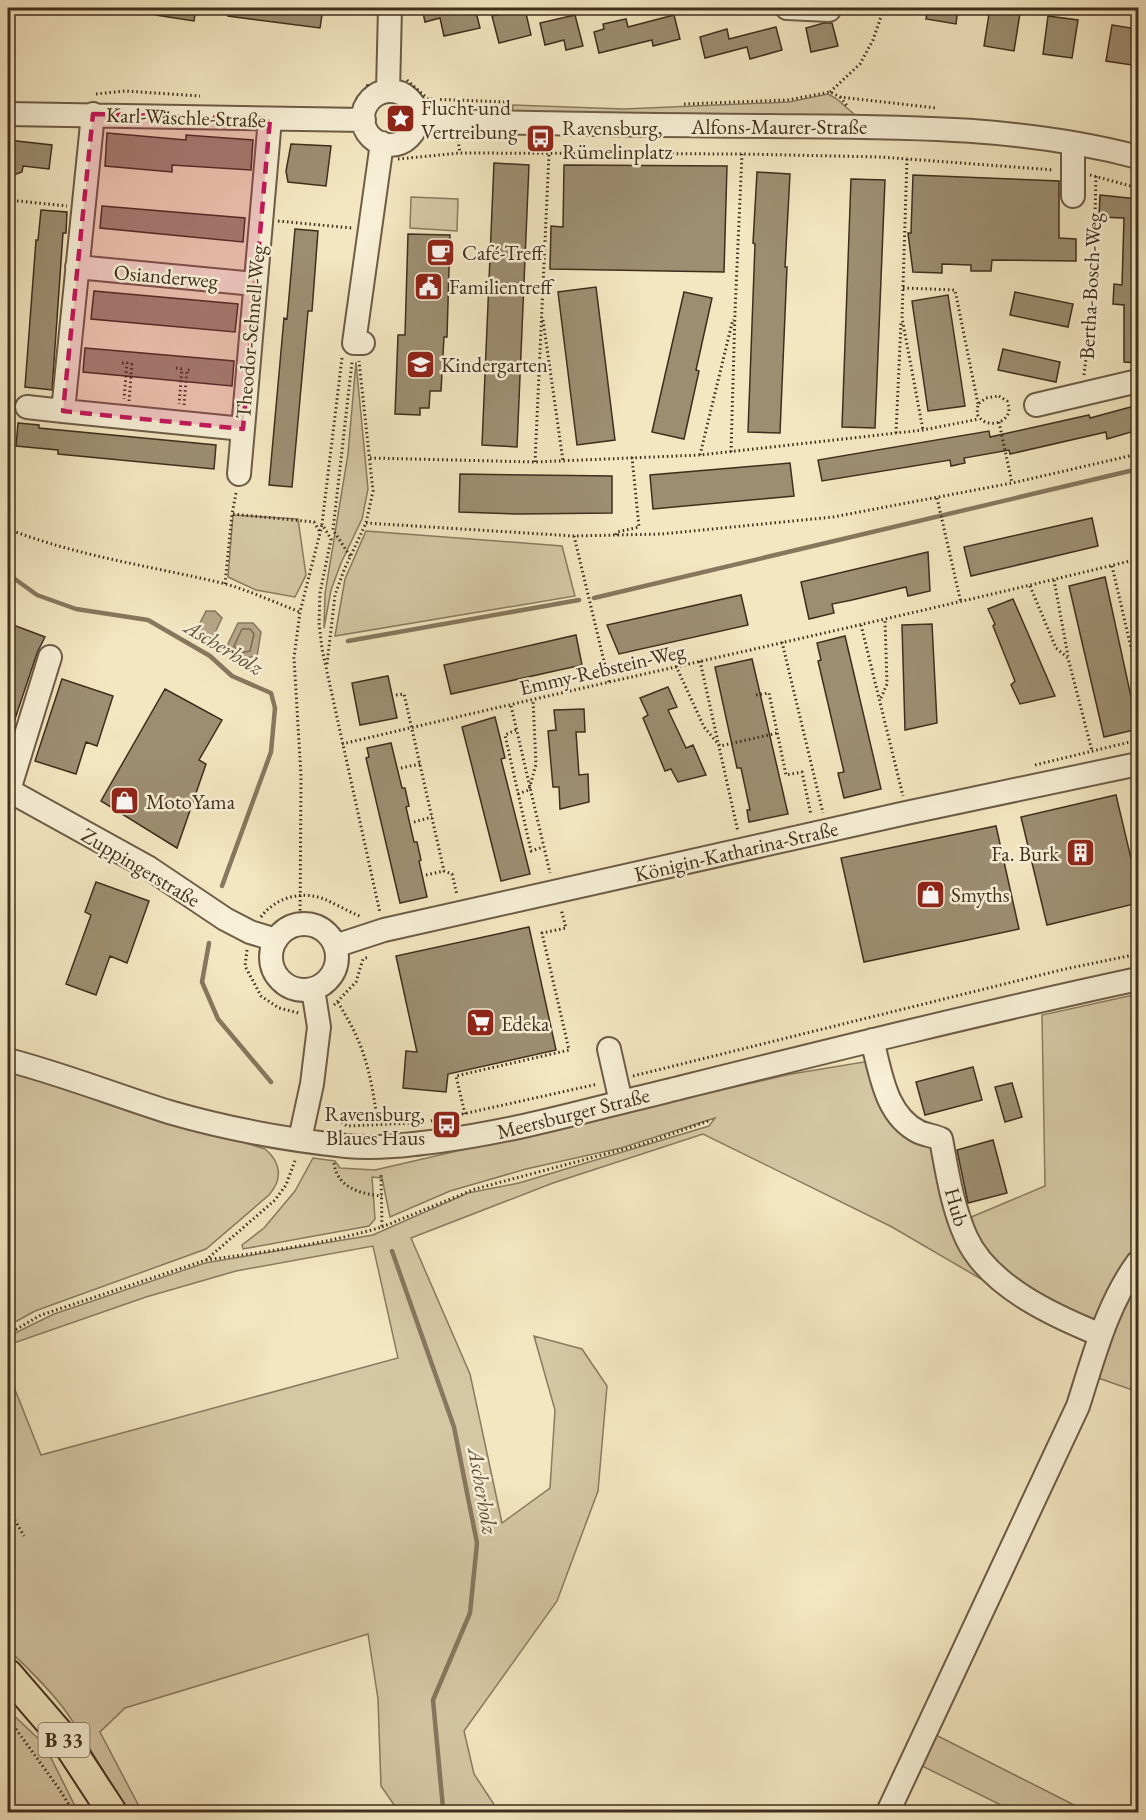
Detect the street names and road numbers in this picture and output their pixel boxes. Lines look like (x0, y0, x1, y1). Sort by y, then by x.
street label: Karl-Wäschle-Straße (105, 101, 267, 133)
street label: Alfons-Maurer-Straße (690, 113, 867, 140)
street label: Bertha-Bosch-Weg (1073, 211, 1107, 360)
street label: Theodor-Schnell-Weg (229, 243, 271, 420)
street label: Osianderweg (113, 258, 220, 294)
street label: Emmy-Rebstein-Weg (517, 637, 688, 701)
street label: Königin-Katharina-Straße (631, 814, 841, 888)
street label: Zuppingerstraße (77, 821, 205, 913)
street label: Meersburger Straße (494, 1081, 652, 1145)
street label: Hub (939, 1185, 975, 1230)
road number: B 33 (38, 1723, 90, 1757)

